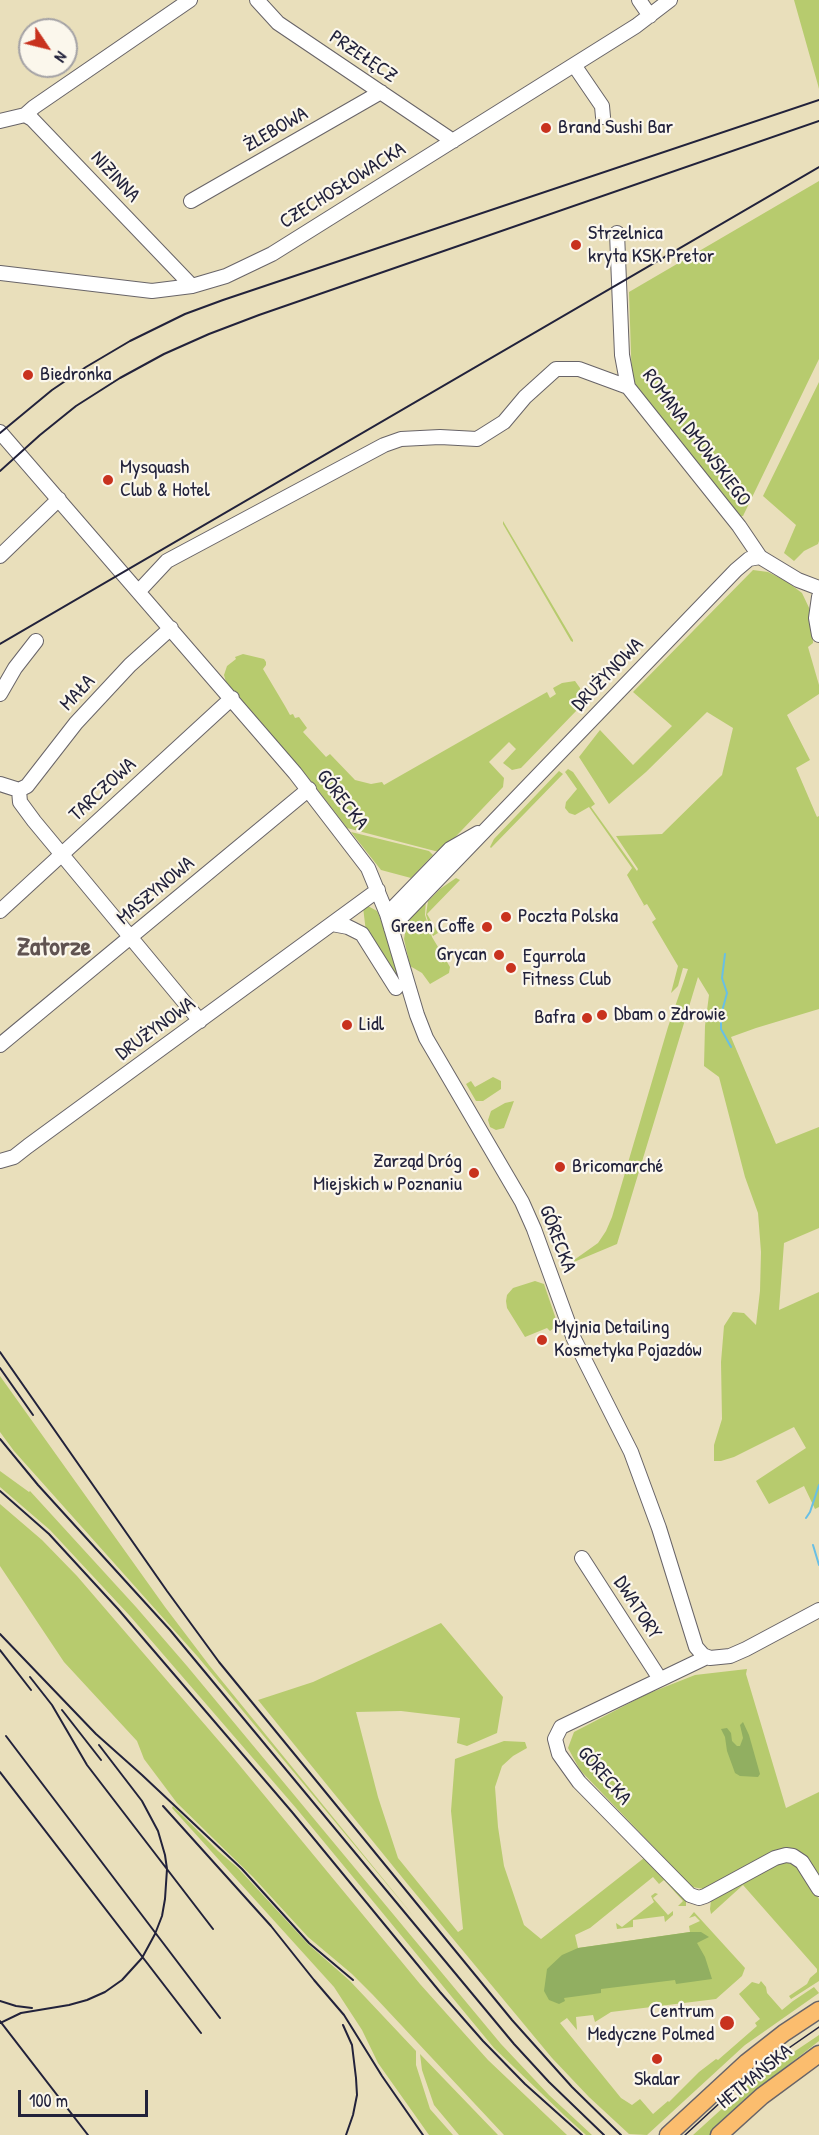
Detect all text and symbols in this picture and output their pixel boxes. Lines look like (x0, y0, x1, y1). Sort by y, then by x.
north arrow (18, 18, 78, 78)
street label: PRZEŁĘCZ (325, 26, 401, 88)
text: N (50, 47, 73, 67)
street label: ŻLEBOWA (240, 102, 312, 158)
place label: Brand Sushi Bar (558, 116, 673, 140)
marker: Brand Sushi Bar (539, 121, 553, 135)
street label: CZECHOSŁOWACKA (276, 138, 410, 234)
street label: NIZINNA (85, 146, 145, 208)
place label: Strzelnica kryta KSK Pretor (588, 222, 714, 269)
marker: Strzelnica kryta KSK Pretor (569, 238, 583, 252)
place label: Biedronka (40, 363, 111, 387)
street label: ROMANA DMOWSKIEGO (637, 365, 755, 511)
marker: Biedronka (21, 368, 35, 382)
place label: Mysquash Club & Hotel (120, 456, 210, 503)
marker: Mysquash Club & Hotel (101, 473, 115, 487)
street label: DRUŻYNOWA (567, 633, 649, 717)
street label: MAŁA (55, 670, 101, 716)
street label: TARCZOWA (65, 753, 141, 827)
street label: GÓRECKA (311, 765, 373, 835)
street label: MASZYNOWA (112, 852, 200, 930)
place label: Poczta Polska (518, 905, 618, 929)
marker: Poczta Polska (499, 910, 513, 924)
place label: Green Coffe (391, 915, 475, 939)
marker: Green Coffe (480, 920, 494, 934)
district label: Zatorze (17, 932, 91, 964)
place label: Grycan (437, 943, 487, 967)
place label: Egurrola Fitness Club (523, 945, 611, 992)
marker: Grycan (492, 948, 506, 962)
marker: Egurrola Fitness Club (504, 961, 518, 975)
street label: DRUŻYNOWA (112, 992, 200, 1066)
place label: Dbam o Zdrowie (614, 1003, 726, 1027)
place label: Bafra (534, 1006, 575, 1030)
marker: Dbam o Zdrowie (595, 1008, 609, 1022)
marker: Bafra (580, 1011, 594, 1025)
place label: Lidl (359, 1013, 384, 1037)
marker: Lidl (340, 1018, 354, 1032)
place label: Zarząd Dróg Miejskich w Poznaniu (313, 1150, 462, 1197)
place label: Bricomarché (572, 1155, 663, 1179)
marker: Bricomarché (553, 1160, 567, 1174)
marker: Zarząd Dróg Miejskich w Poznaniu (467, 1166, 481, 1180)
street label: GÓRECKA (533, 1202, 581, 1276)
place label: Myjnia Detailing Kosmetyka Pojazdów (554, 1316, 702, 1363)
marker: Myjnia Detailing Kosmetyka Pojazdów (535, 1333, 549, 1347)
street label: DWATORY (608, 1572, 666, 1644)
street label: GÓRECKA (572, 1742, 636, 1810)
place label: Centrum Medyczne Polmed (588, 2000, 714, 2047)
marker: Centrum Medyczne Polmed (718, 2014, 736, 2032)
street label: HETMAŃSKA (713, 2040, 797, 2114)
marker: Skalar (650, 2052, 664, 2066)
place label: Skalar (634, 2068, 680, 2092)
scale bar (21, 2078, 152, 2116)
text: 100 m (29, 2088, 68, 2113)

